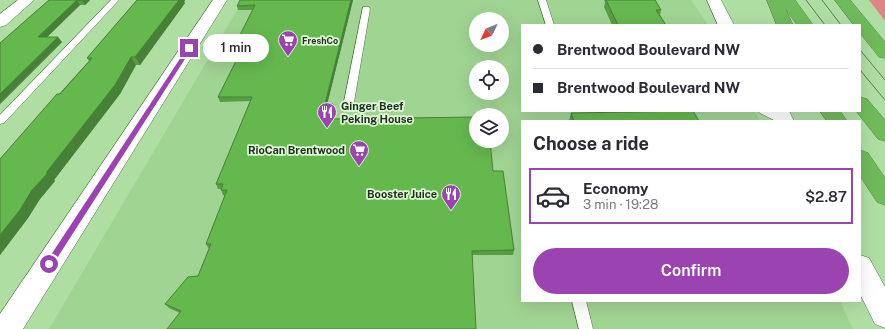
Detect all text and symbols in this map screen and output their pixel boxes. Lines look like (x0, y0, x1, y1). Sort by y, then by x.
north arrow (469, 12, 509, 52)
map controls (469, 12, 509, 148)
supermarket icon: FreshCo (277, 29, 299, 57)
callout: 1 min (203, 34, 269, 62)
place label: FreshCo (302, 35, 338, 46)
route end (180, 39, 198, 57)
text: 1 min (221, 40, 251, 55)
text: Brentwood Boulevard NW (557, 41, 740, 58)
button: locate (469, 60, 509, 100)
text: Brentwood Boulevard NW (557, 79, 740, 96)
place label: Ginger Beef Peking House (341, 100, 413, 125)
restaurant icon: Ginger Beef Peking House (316, 101, 338, 129)
button: layers (469, 108, 509, 148)
text: Choose a ride (533, 133, 649, 154)
supermarket icon: RioCan Brentwood (348, 139, 370, 167)
place label: RioCan Brentwood (248, 144, 345, 156)
icon: car (535, 178, 571, 214)
text: Economy (583, 180, 648, 197)
restaurant icon: Booster Juice (440, 183, 462, 211)
place label: Booster Juice (367, 188, 437, 200)
text: $2.87 (805, 188, 847, 205)
text: 3 min · 19:28 (583, 197, 658, 212)
button: Confirm (533, 248, 849, 294)
route start (40, 255, 58, 273)

